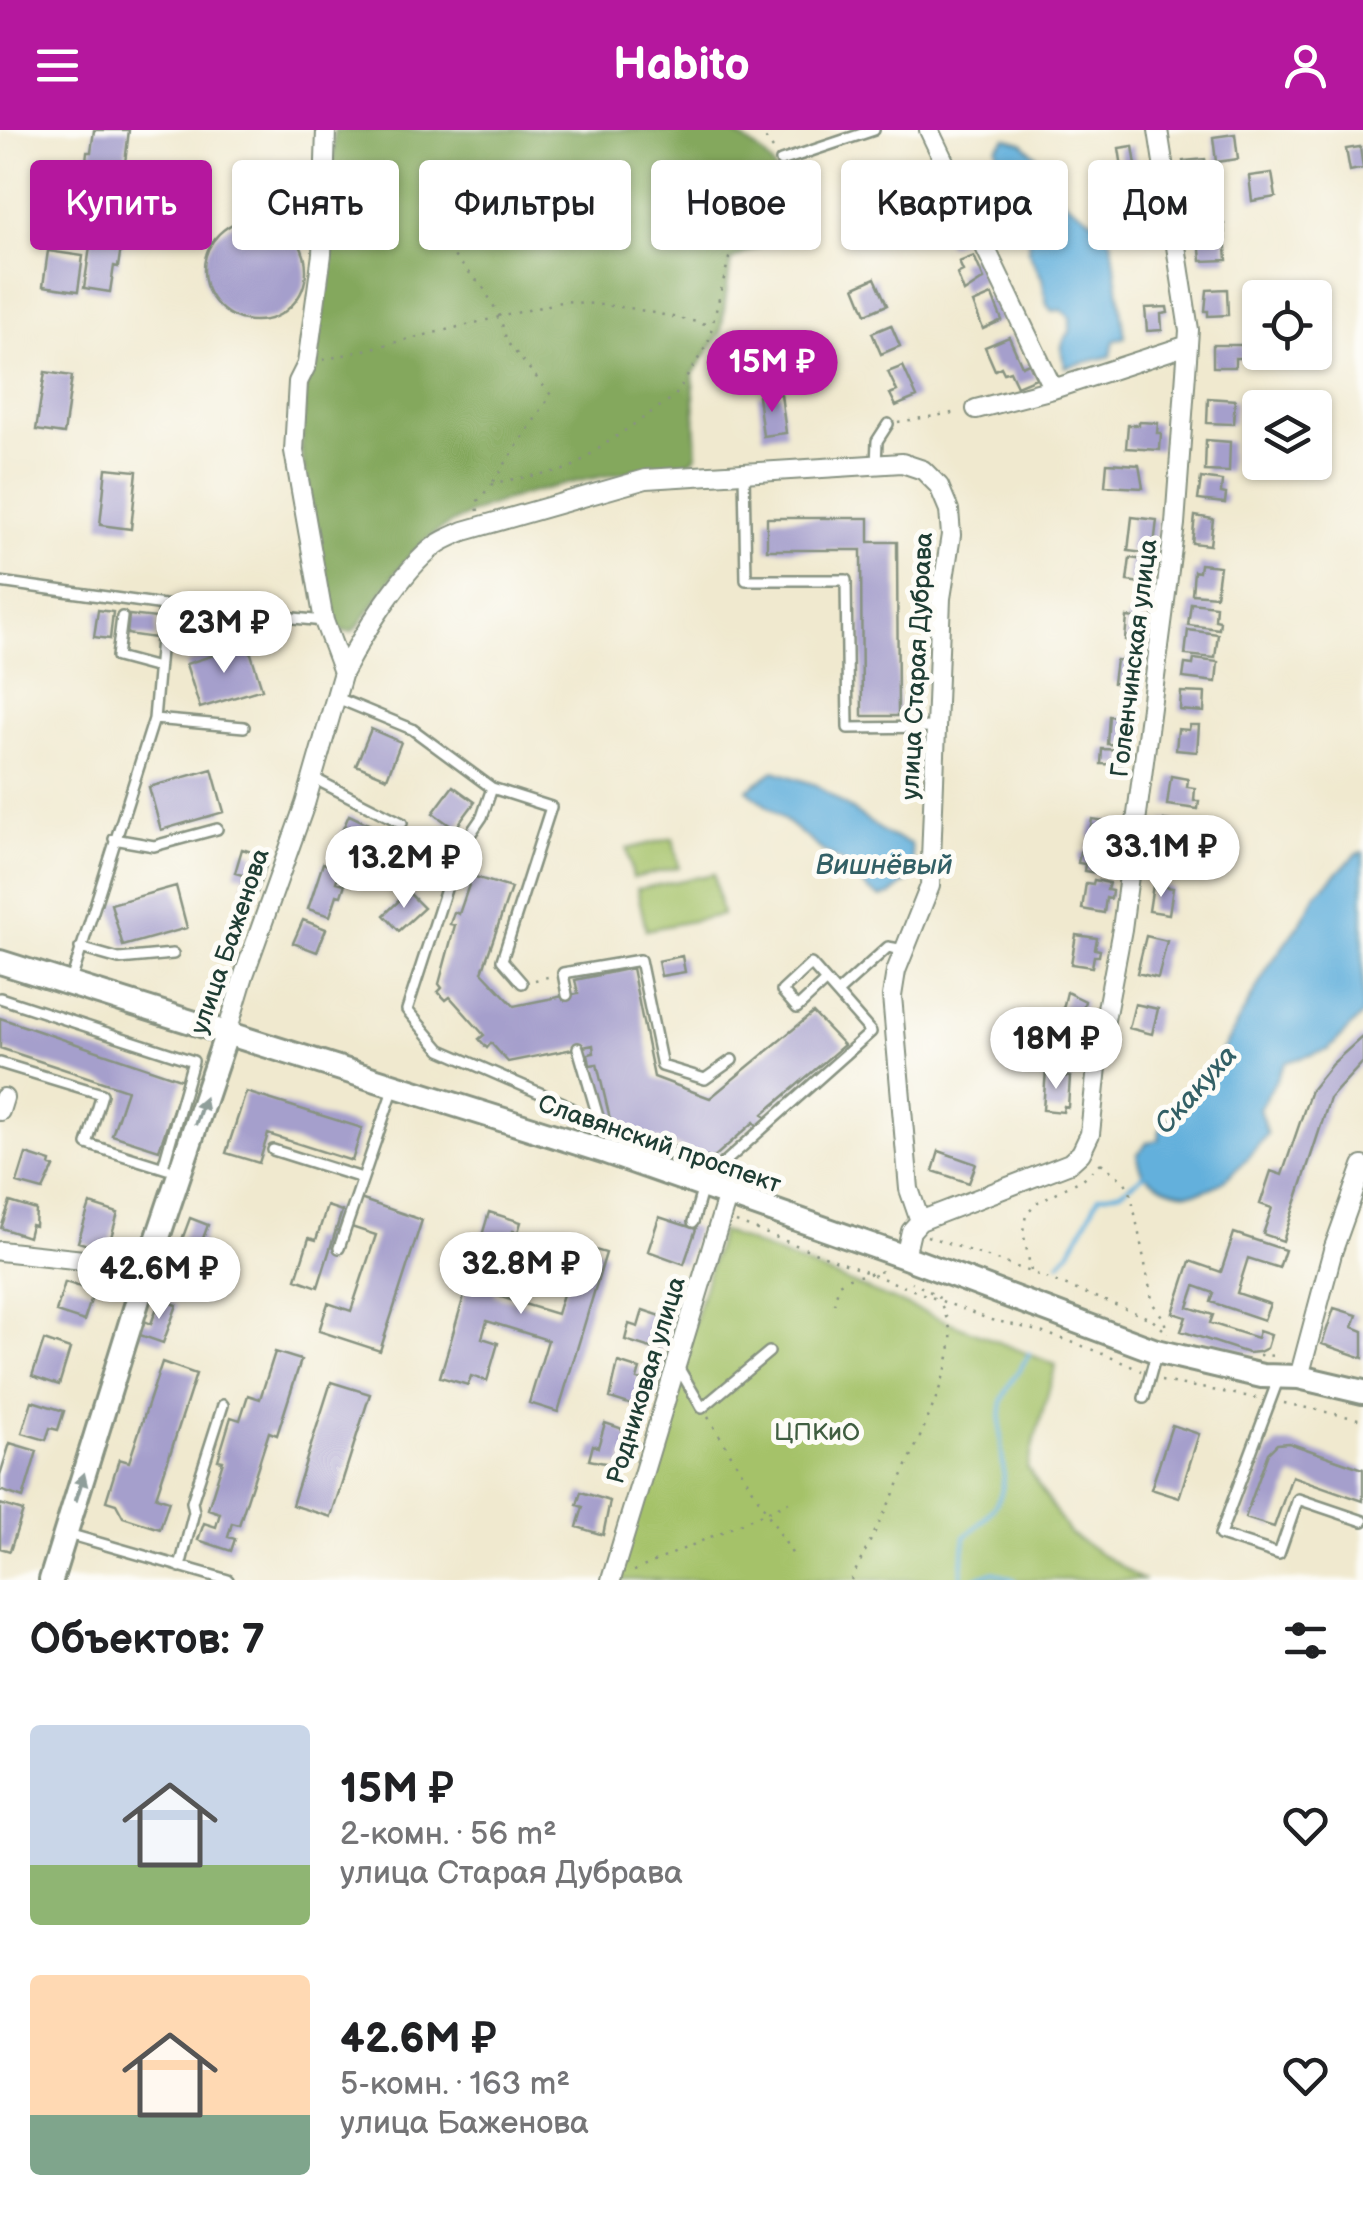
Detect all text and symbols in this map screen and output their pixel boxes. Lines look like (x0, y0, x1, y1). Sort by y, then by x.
icon: menu (30, 38, 85, 93)
text: Habito (613, 38, 750, 93)
icon: person (1278, 38, 1333, 93)
chip: Купить (30, 160, 212, 250)
chip: Снять (232, 160, 399, 250)
chip: Фильтры (419, 160, 631, 250)
chip: Новое (651, 160, 821, 250)
chip: Квартира (841, 160, 1068, 250)
chip: Дом (1088, 160, 1224, 250)
map controls (1242, 280, 1332, 480)
button: locate (1242, 280, 1332, 370)
pin: 15M ₽ (702, 330, 842, 415)
text: 15M ₽ (729, 343, 815, 382)
button: layers (1242, 390, 1332, 480)
street label: улица Старая Дубрава (895, 531, 940, 801)
street label: Голенчинская улица (1105, 537, 1165, 779)
pin: 23M ₽ (154, 591, 294, 676)
text: 23M ₽ (178, 604, 270, 643)
pin: 33.1M ₽ (1069, 815, 1253, 900)
pin: 13.2M ₽ (312, 826, 496, 911)
text: 33.1M ₽ (1105, 828, 1217, 867)
text: 13.2M ₽ (347, 839, 461, 878)
street label: улица Баженова (184, 844, 277, 1038)
water label: Вишнёвый (815, 849, 953, 882)
pin: 18M ₽ (986, 1007, 1126, 1092)
text: 18M ₽ (1012, 1020, 1100, 1059)
water label: Скакуха (1148, 1039, 1244, 1141)
street label: Славянский проспект (534, 1088, 785, 1201)
one-way arrow (193, 1095, 208, 1125)
pin: 32.8M ₽ (429, 1232, 613, 1317)
pin: 42.6M ₽ (67, 1237, 251, 1322)
text: 32.8M ₽ (462, 1245, 580, 1284)
text: 42.6M ₽ (99, 1250, 219, 1289)
street label: Родниковая улица (600, 1273, 693, 1488)
park label: ЦПКиО (774, 1417, 860, 1448)
one-way arrow (73, 1471, 88, 1502)
icon: filters (1278, 1613, 1333, 1668)
text: Объектов: 7 (30, 1615, 265, 1666)
text: 15M ₽ (340, 1764, 454, 1815)
icon: home (110, 1765, 230, 1885)
icon: heart (1278, 1798, 1333, 1853)
text: 2-комн. · 56 m² (340, 1815, 557, 1854)
text: улица Старая Дубрава (340, 1854, 683, 1893)
text: 42.6M ₽ (340, 2014, 497, 2065)
icon: home (110, 2015, 230, 2135)
icon: heart (1278, 2048, 1333, 2103)
text: 5-комн. · 163 m² (340, 2065, 570, 2104)
text: улица Баженова (340, 2104, 589, 2143)

